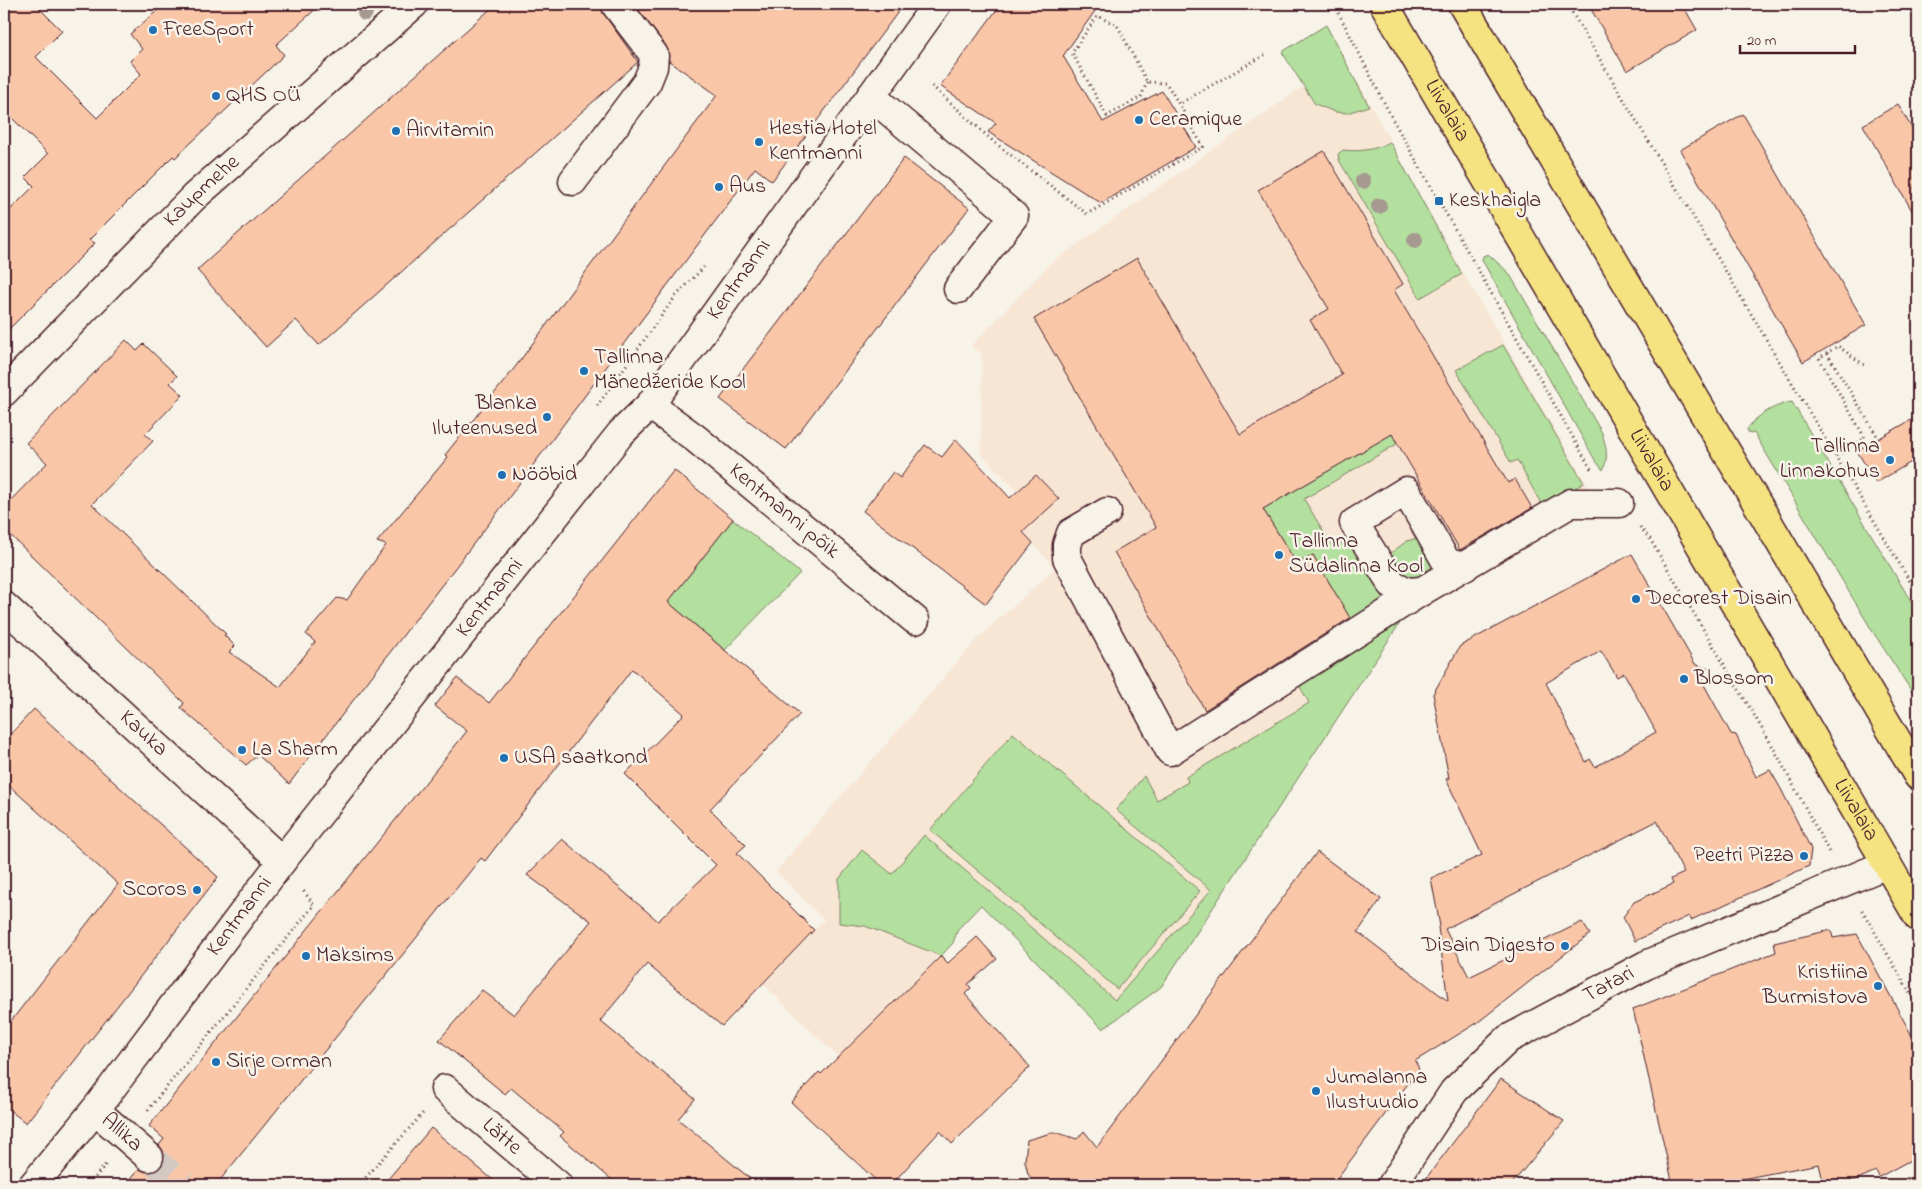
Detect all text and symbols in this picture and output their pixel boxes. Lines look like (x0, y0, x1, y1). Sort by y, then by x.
place label: FreeSport (162, 14, 254, 46)
scale bar (1740, 22, 1854, 54)
marker: FreeSport (147, 24, 159, 36)
text: 20 m (1747, 30, 1777, 52)
street label: Liivalaia (1416, 74, 1478, 148)
place label: QHS OÜ (226, 80, 301, 112)
marker: QHS OÜ (210, 90, 222, 102)
place label: Ceramique (1149, 104, 1242, 136)
place label: Hestia Hotel Kentmanni (769, 113, 877, 170)
marker: Ceramique (1133, 114, 1145, 126)
place label: Airvitamin (406, 115, 494, 147)
marker: Airvitamin (390, 125, 402, 137)
marker: Hestia Hotel Kentmanni (753, 136, 765, 148)
street label: Kaupmehe (156, 147, 247, 235)
place label: Aus (729, 171, 766, 203)
marker: Aus (713, 181, 725, 193)
place label: Keskhaigla (1449, 185, 1541, 218)
marker: Keskhaigla (1433, 195, 1445, 207)
street label: Kentmanni (699, 232, 780, 327)
place label: Tallinna Mänedžeride Kool (594, 342, 746, 399)
marker: Tallinna Mänedžeride Kool (578, 365, 590, 377)
place label: Blanka Iluteenused (432, 388, 537, 445)
marker: Blanka Iluteenused (541, 411, 553, 423)
street label: Liivalaia (1620, 423, 1682, 498)
place label: Tallinna Linnakohus (1780, 431, 1880, 488)
marker: Tallinna Linnakohus (1884, 454, 1896, 466)
street label: Kentmanni põik (721, 456, 847, 567)
place label: Nööbid (512, 459, 577, 491)
marker: Nööbid (496, 469, 508, 481)
place label: Tallinna Südalinna Kool (1289, 526, 1423, 583)
marker: Tallinna Südalinna Kool (1273, 549, 1285, 561)
street label: Kentmanni (449, 552, 532, 645)
place label: Decorest Disain (1645, 583, 1792, 615)
marker: Decorest Disain (1630, 593, 1642, 605)
place label: Blossom (1693, 663, 1774, 695)
marker: Blossom (1678, 673, 1690, 685)
street label: Kauka (112, 703, 175, 765)
place label: La Sharm (252, 734, 338, 766)
place label: USA saatkond (514, 742, 648, 774)
marker: La Sharm (236, 744, 248, 756)
marker: USA saatkond (498, 752, 510, 764)
street label: Liivalaia (1825, 773, 1887, 848)
place label: Peetri Pizza (1694, 840, 1794, 872)
marker: Peetri Pizza (1798, 850, 1810, 862)
street label: Kentmanni (199, 870, 281, 964)
place label: Scoros (122, 874, 187, 906)
marker: Scoros (191, 884, 203, 896)
place label: Disain Digesto (1421, 930, 1555, 963)
place label: Maksims (316, 940, 394, 972)
marker: Disain Digesto (1559, 940, 1571, 952)
marker: Maksims (300, 950, 312, 962)
place label: Kristiina Burmistova (1761, 957, 1868, 1014)
street label: Tatari (1577, 958, 1640, 1012)
marker: Kristiina Burmistova (1872, 980, 1884, 992)
place label: Sirje Orman (226, 1046, 332, 1078)
marker: Sirje Orman (210, 1056, 222, 1068)
place label: Jumalanna Ilustuudio (1326, 1062, 1427, 1119)
marker: Jumalanna Ilustuudio (1310, 1085, 1322, 1097)
street label: Allika (93, 1106, 149, 1160)
street label: Lätte (474, 1110, 529, 1163)

